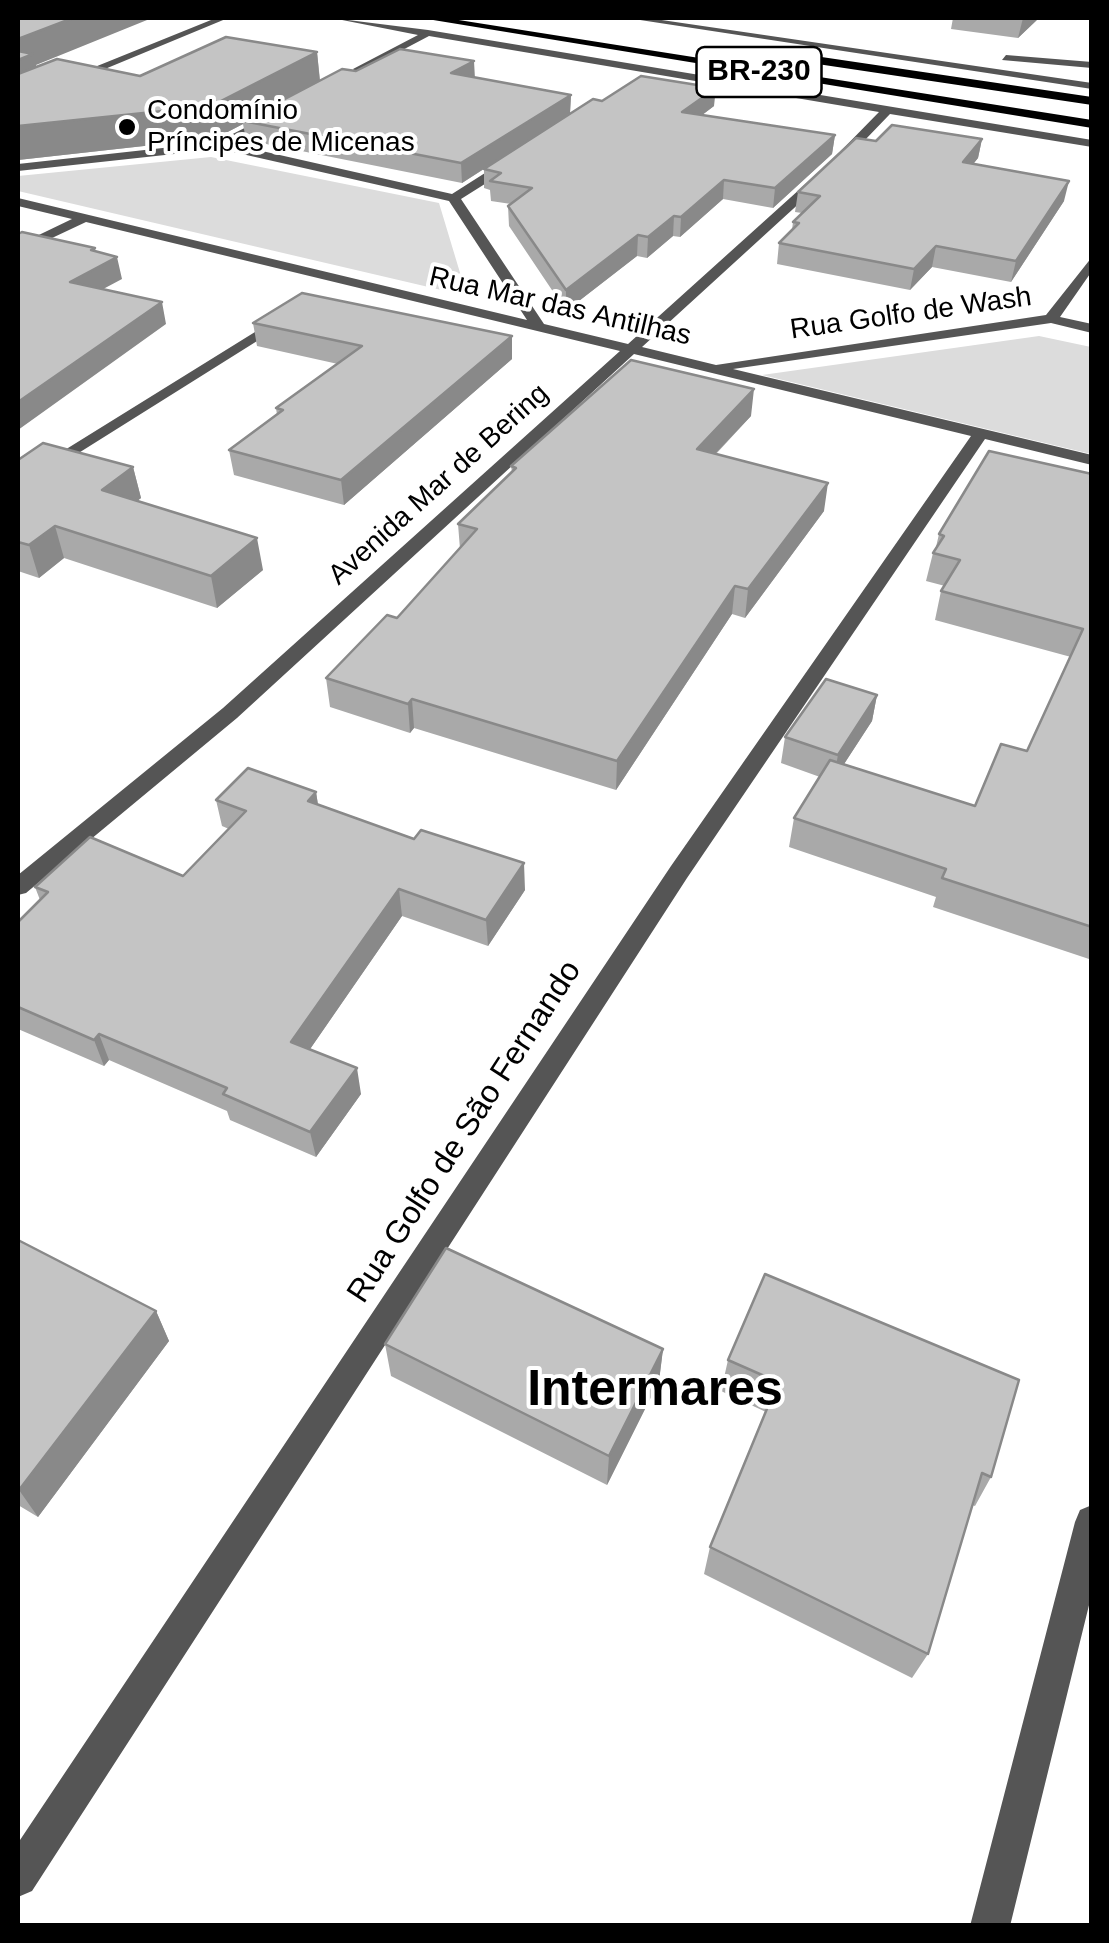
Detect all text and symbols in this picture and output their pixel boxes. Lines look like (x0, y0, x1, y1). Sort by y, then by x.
road number: BR-230 (696, 47, 822, 97)
place label: Condomínio Príncipes de Micenas (147, 94, 415, 160)
marker: Condomínio Príncipes de Micenas (116, 116, 138, 138)
street label: Rua Mar das Antilhas (426, 261, 694, 353)
street label: Rua Golfo de Wash (788, 280, 1034, 348)
street label: Avenida Mar de Bering (322, 377, 556, 593)
street label: Rua Golfo de São Fernando (340, 954, 590, 1310)
district label: Intermares (527, 1361, 783, 1421)

